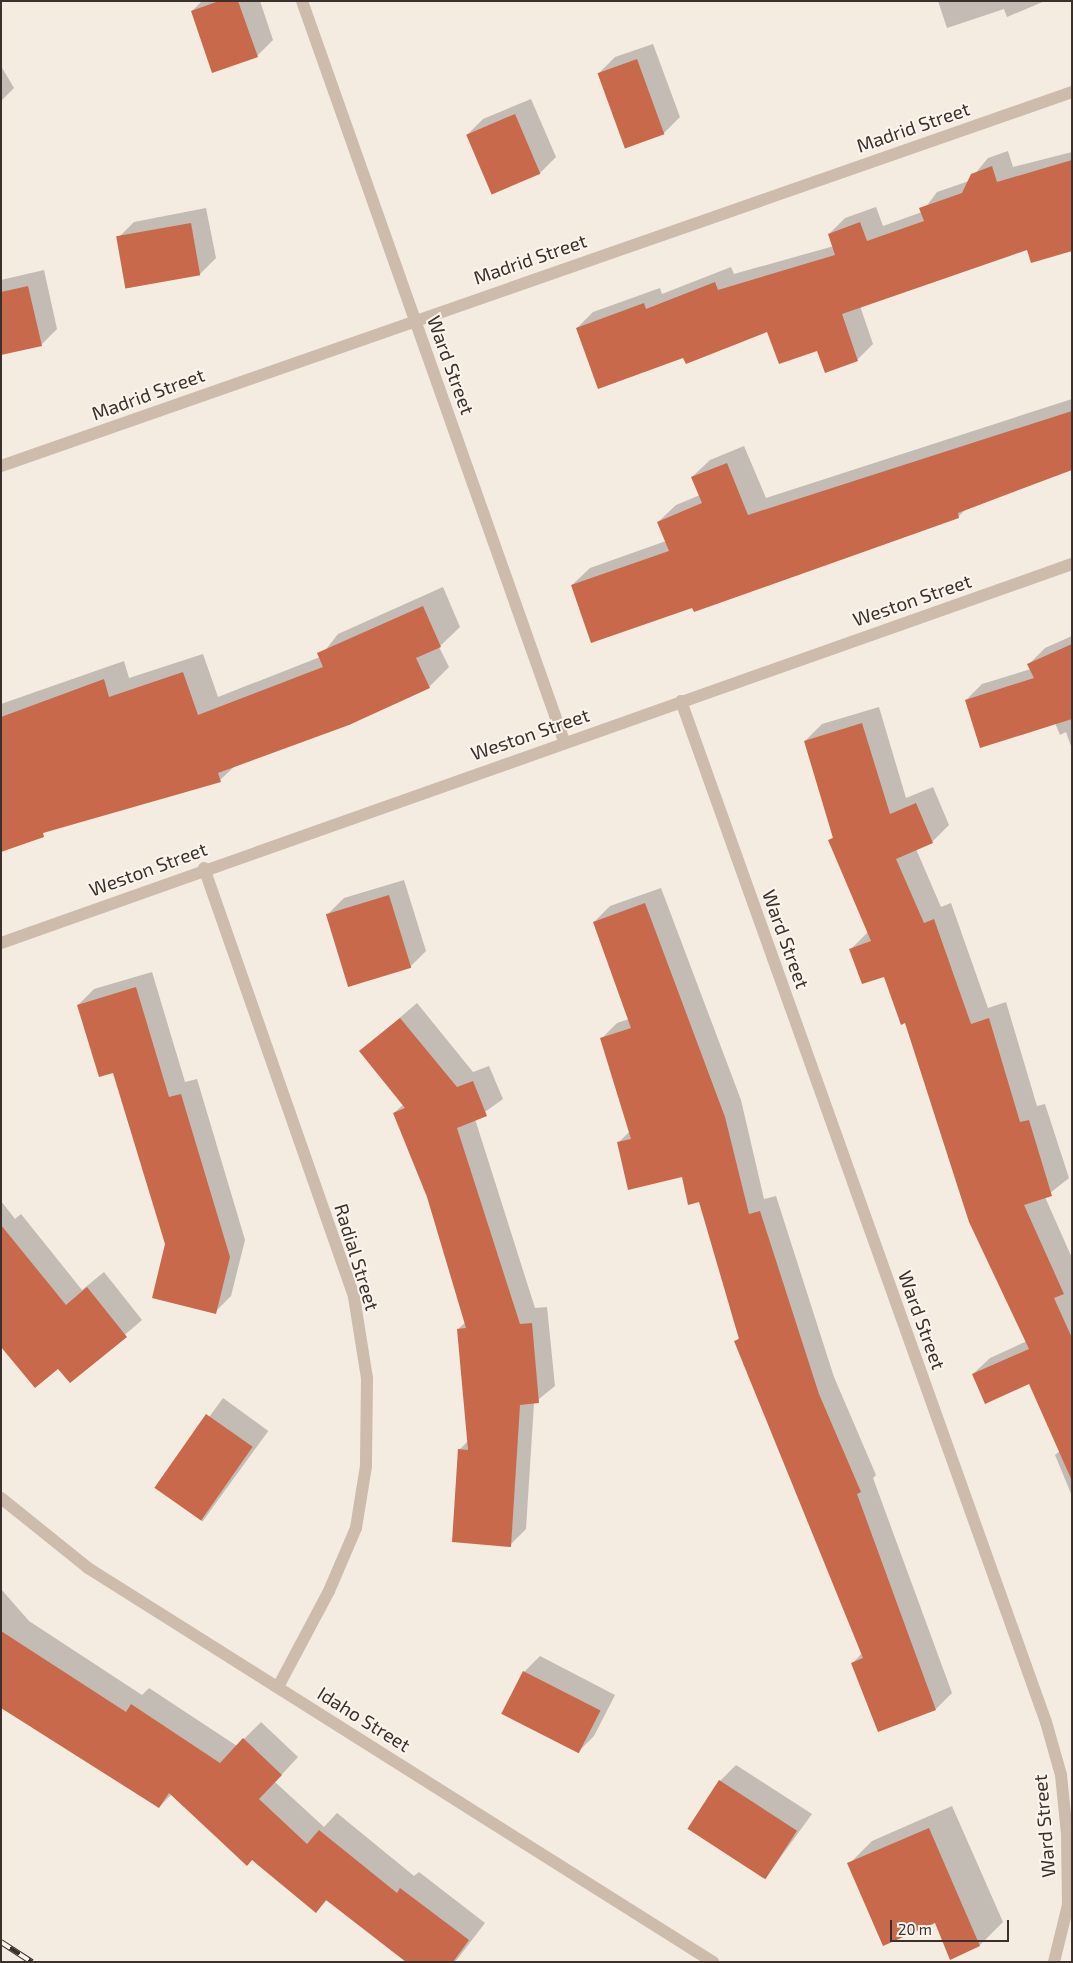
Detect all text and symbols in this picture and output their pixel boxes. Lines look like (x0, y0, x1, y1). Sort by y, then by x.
street label: Madrid Street (853, 97, 973, 157)
street label: Madrid Street (470, 229, 590, 289)
street label: Ward Street (423, 312, 479, 418)
street label: Madrid Street (89, 363, 207, 425)
street label: Weston Street (850, 569, 974, 631)
street label: Weston Street (468, 703, 592, 765)
street label: Weston Street (86, 837, 210, 901)
street label: Ward Street (758, 886, 814, 992)
street label: Radial Street (330, 1201, 384, 1313)
street label: Ward Street (894, 1267, 950, 1373)
street label: Idaho Street (313, 1681, 415, 1757)
street label: Ward Street (1028, 1773, 1060, 1879)
scale bar (893, 1910, 1012, 1942)
text: 20 m (898, 1920, 932, 1938)

